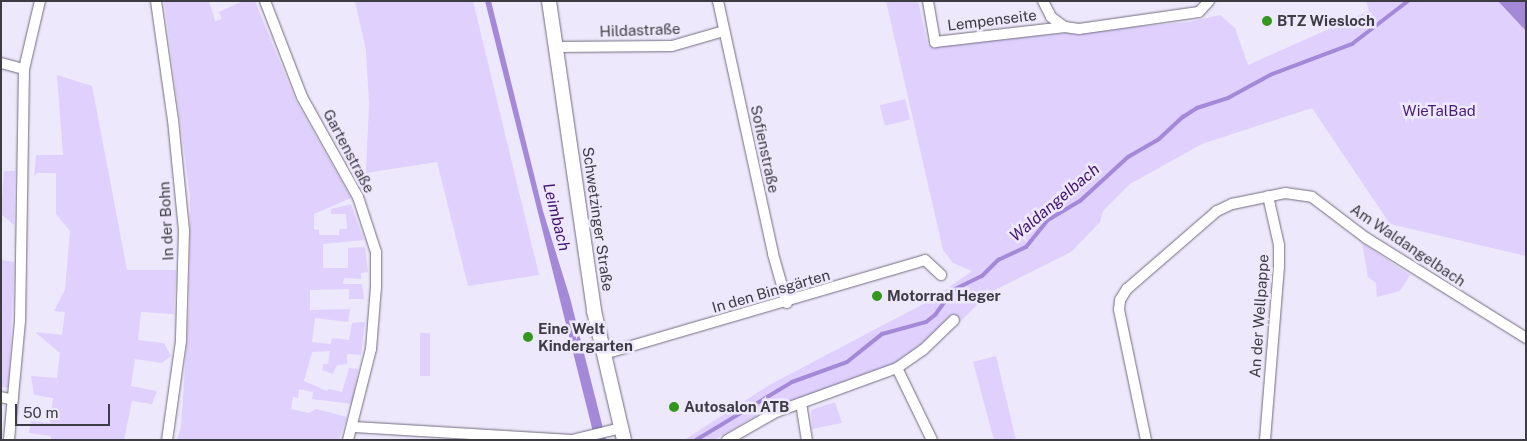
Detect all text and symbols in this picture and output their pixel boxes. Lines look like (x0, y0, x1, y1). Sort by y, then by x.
street label: Lempenseite (946, 6, 1038, 34)
place label: BTZ Wiesloch (1277, 12, 1375, 30)
marker: BTZ Wiesloch (1261, 15, 1273, 27)
street label: Hildastraße (599, 20, 681, 40)
park label: WieTalBad (1402, 102, 1476, 120)
street label: Sofienstraße (747, 103, 783, 195)
street label: Gartenstraße (319, 106, 379, 196)
street label: Schwetzinger Straße (579, 146, 617, 292)
water label: Waldangelbach (1006, 160, 1104, 246)
street label: In der Bohn (155, 181, 177, 261)
water label: Leimbach (538, 181, 574, 253)
street label: Am Waldangelbach (1347, 200, 1469, 290)
street label: An der Wellpappe (1246, 253, 1272, 379)
street label: In den Binsgärten (710, 266, 832, 316)
place label: Motorrad Heger (887, 287, 1001, 305)
marker: Motorrad Heger (871, 290, 883, 302)
place label: Eine Welt Kindergarten (538, 319, 633, 354)
marker: Eine Welt Kindergarten (522, 331, 534, 343)
scale bar (18, 394, 112, 426)
place label: Autosalon ATB (684, 398, 789, 416)
marker: Autosalon ATB (668, 401, 680, 413)
text: 50 m (23, 404, 58, 421)

